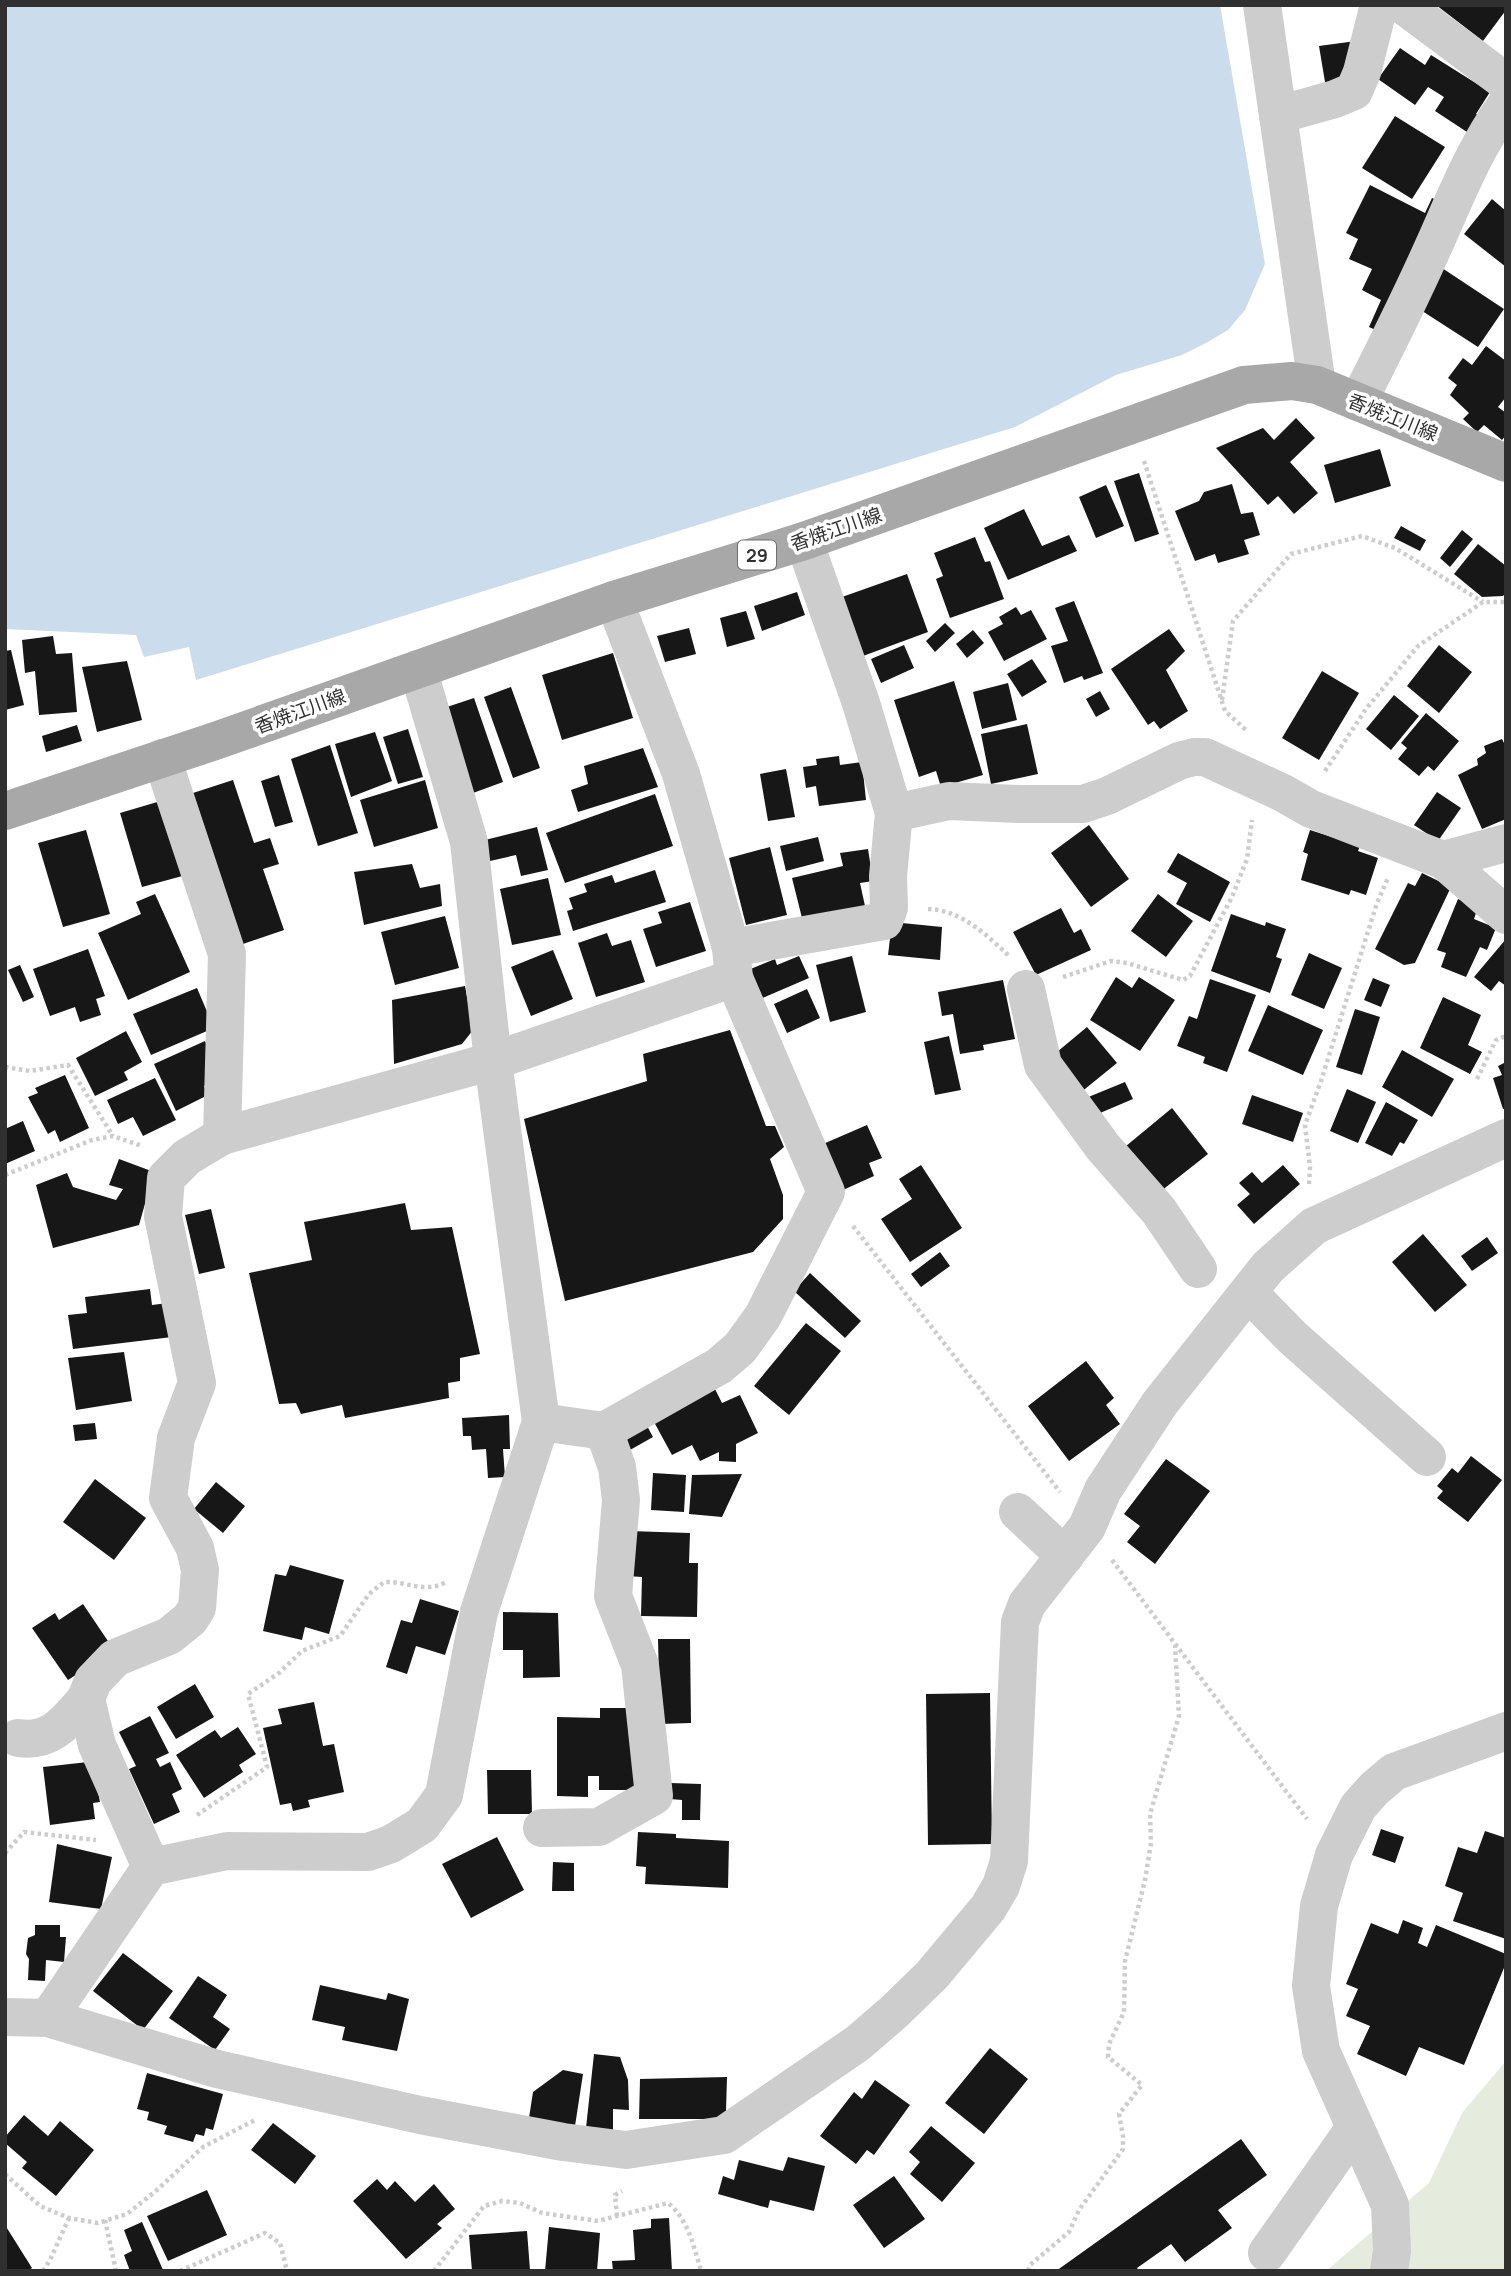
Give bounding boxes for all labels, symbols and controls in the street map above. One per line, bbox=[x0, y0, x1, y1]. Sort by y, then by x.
street label: 香焼江川線 bbox=[1344, 387, 1442, 447]
street label: 香焼江川線 bbox=[787, 501, 885, 557]
road number: 29 bbox=[738, 540, 776, 570]
street label: 香焼江川線 bbox=[251, 683, 349, 739]

